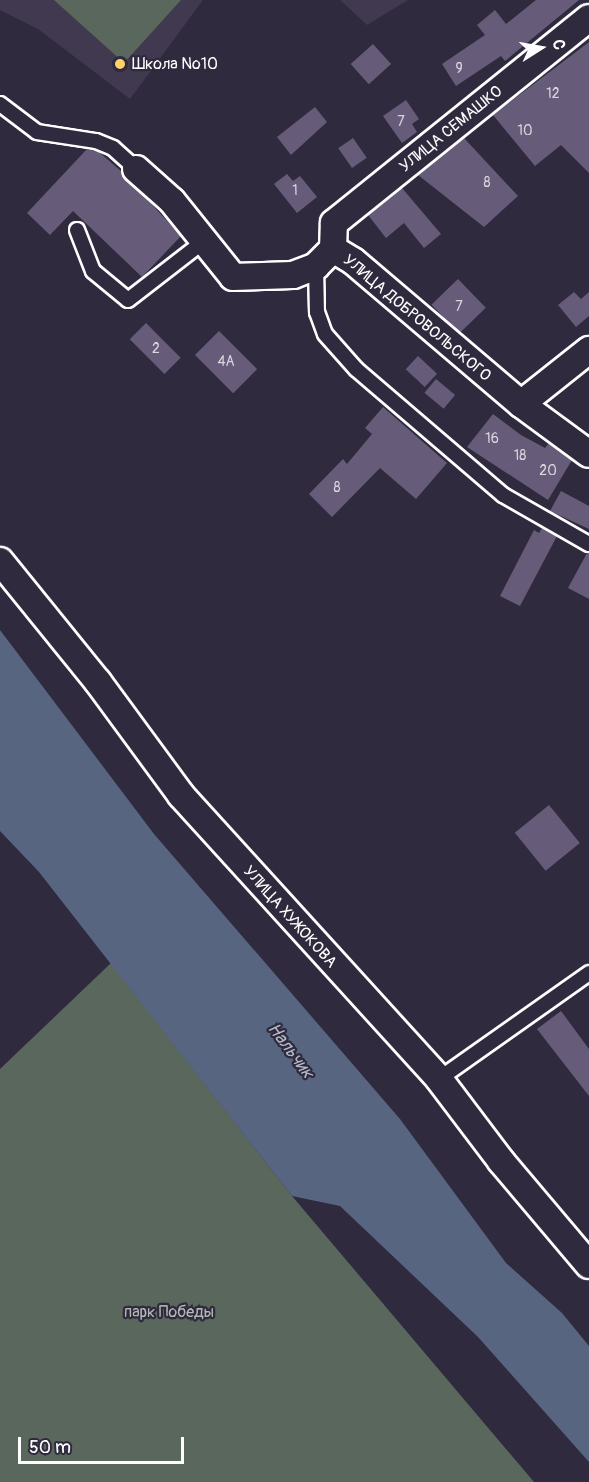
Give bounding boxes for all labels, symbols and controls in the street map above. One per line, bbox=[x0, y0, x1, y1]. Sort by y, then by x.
north arrow bbox=[511, 18, 571, 78]
text: С bbox=[548, 38, 569, 51]
place label: Школа №10 bbox=[132, 54, 218, 74]
marker: Школа №10 bbox=[113, 57, 127, 71]
house number: 9 bbox=[455, 61, 463, 77]
street label: УЛИЦА СЕМАШКО bbox=[396, 82, 506, 176]
house number: 12 bbox=[546, 86, 560, 102]
house number: 7 bbox=[397, 114, 405, 130]
house number: 10 bbox=[517, 123, 533, 139]
house number: 8 bbox=[483, 175, 491, 191]
house number: 1 bbox=[292, 183, 298, 199]
street label: УЛИЦА ДОБРОВОЛЬСКОГО bbox=[339, 251, 495, 385]
house number: 7 bbox=[455, 299, 463, 315]
house number: 2 bbox=[152, 341, 160, 357]
house number: 4А bbox=[217, 354, 235, 370]
house number: 16 bbox=[485, 431, 499, 447]
house number: 18 bbox=[514, 448, 526, 464]
house number: 20 bbox=[539, 463, 557, 479]
house number: 8 bbox=[333, 480, 341, 496]
street label: УЛИЦА ХУЖОКОВА bbox=[239, 862, 341, 972]
water label: Нальчик bbox=[262, 1019, 318, 1083]
park label: парк Победы bbox=[124, 1302, 214, 1322]
scale bar bbox=[21, 1425, 188, 1463]
text: 50 m bbox=[29, 1436, 71, 1459]

